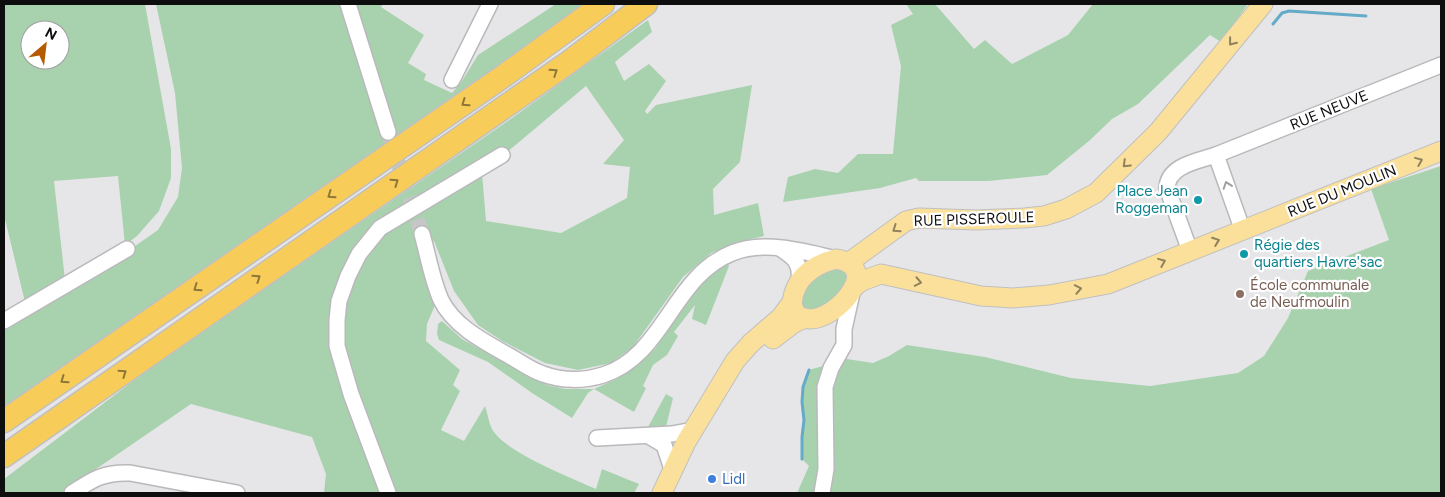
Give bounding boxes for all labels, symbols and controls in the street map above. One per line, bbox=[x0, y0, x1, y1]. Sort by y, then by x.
north arrow bbox=[20, 20, 70, 70]
text: N bbox=[42, 24, 60, 44]
one-way arrow bbox=[1229, 36, 1238, 45]
one-way arrow bbox=[548, 69, 557, 78]
street label: RUE NEUVE bbox=[1287, 86, 1371, 134]
one-way arrow bbox=[461, 97, 470, 106]
one-way arrow bbox=[1414, 156, 1423, 167]
one-way arrow bbox=[1123, 158, 1132, 167]
street label: RUE DU MOULIN bbox=[1285, 161, 1399, 221]
one-way arrow bbox=[389, 179, 399, 188]
one-way arrow bbox=[1223, 181, 1233, 190]
place label: Place Jean Roggeman bbox=[1115, 182, 1188, 217]
one-way arrow bbox=[327, 189, 337, 198]
marker: Place Jean Roggeman bbox=[1192, 194, 1204, 206]
street label: RUE PISSEROULE bbox=[913, 208, 1035, 230]
one-way arrow bbox=[892, 223, 902, 232]
place label: Régie des quartiers Havre'sac bbox=[1254, 236, 1382, 271]
one-way arrow bbox=[1212, 237, 1220, 247]
marker: Régie des quartiers Havre'sac bbox=[1238, 248, 1250, 260]
one-way arrow bbox=[1158, 258, 1166, 268]
one-way arrow bbox=[252, 275, 261, 284]
place label: École communale de Neufmoulin bbox=[1250, 276, 1369, 311]
one-way arrow bbox=[913, 277, 922, 287]
one-way arrow bbox=[194, 282, 203, 291]
one-way arrow bbox=[1074, 285, 1083, 295]
marker: École communale de Neufmoulin bbox=[1234, 288, 1246, 300]
one-way arrow bbox=[117, 370, 127, 379]
one-way arrow bbox=[60, 374, 69, 383]
place label: Lidl bbox=[722, 470, 745, 488]
marker: Lidl bbox=[706, 473, 718, 485]

